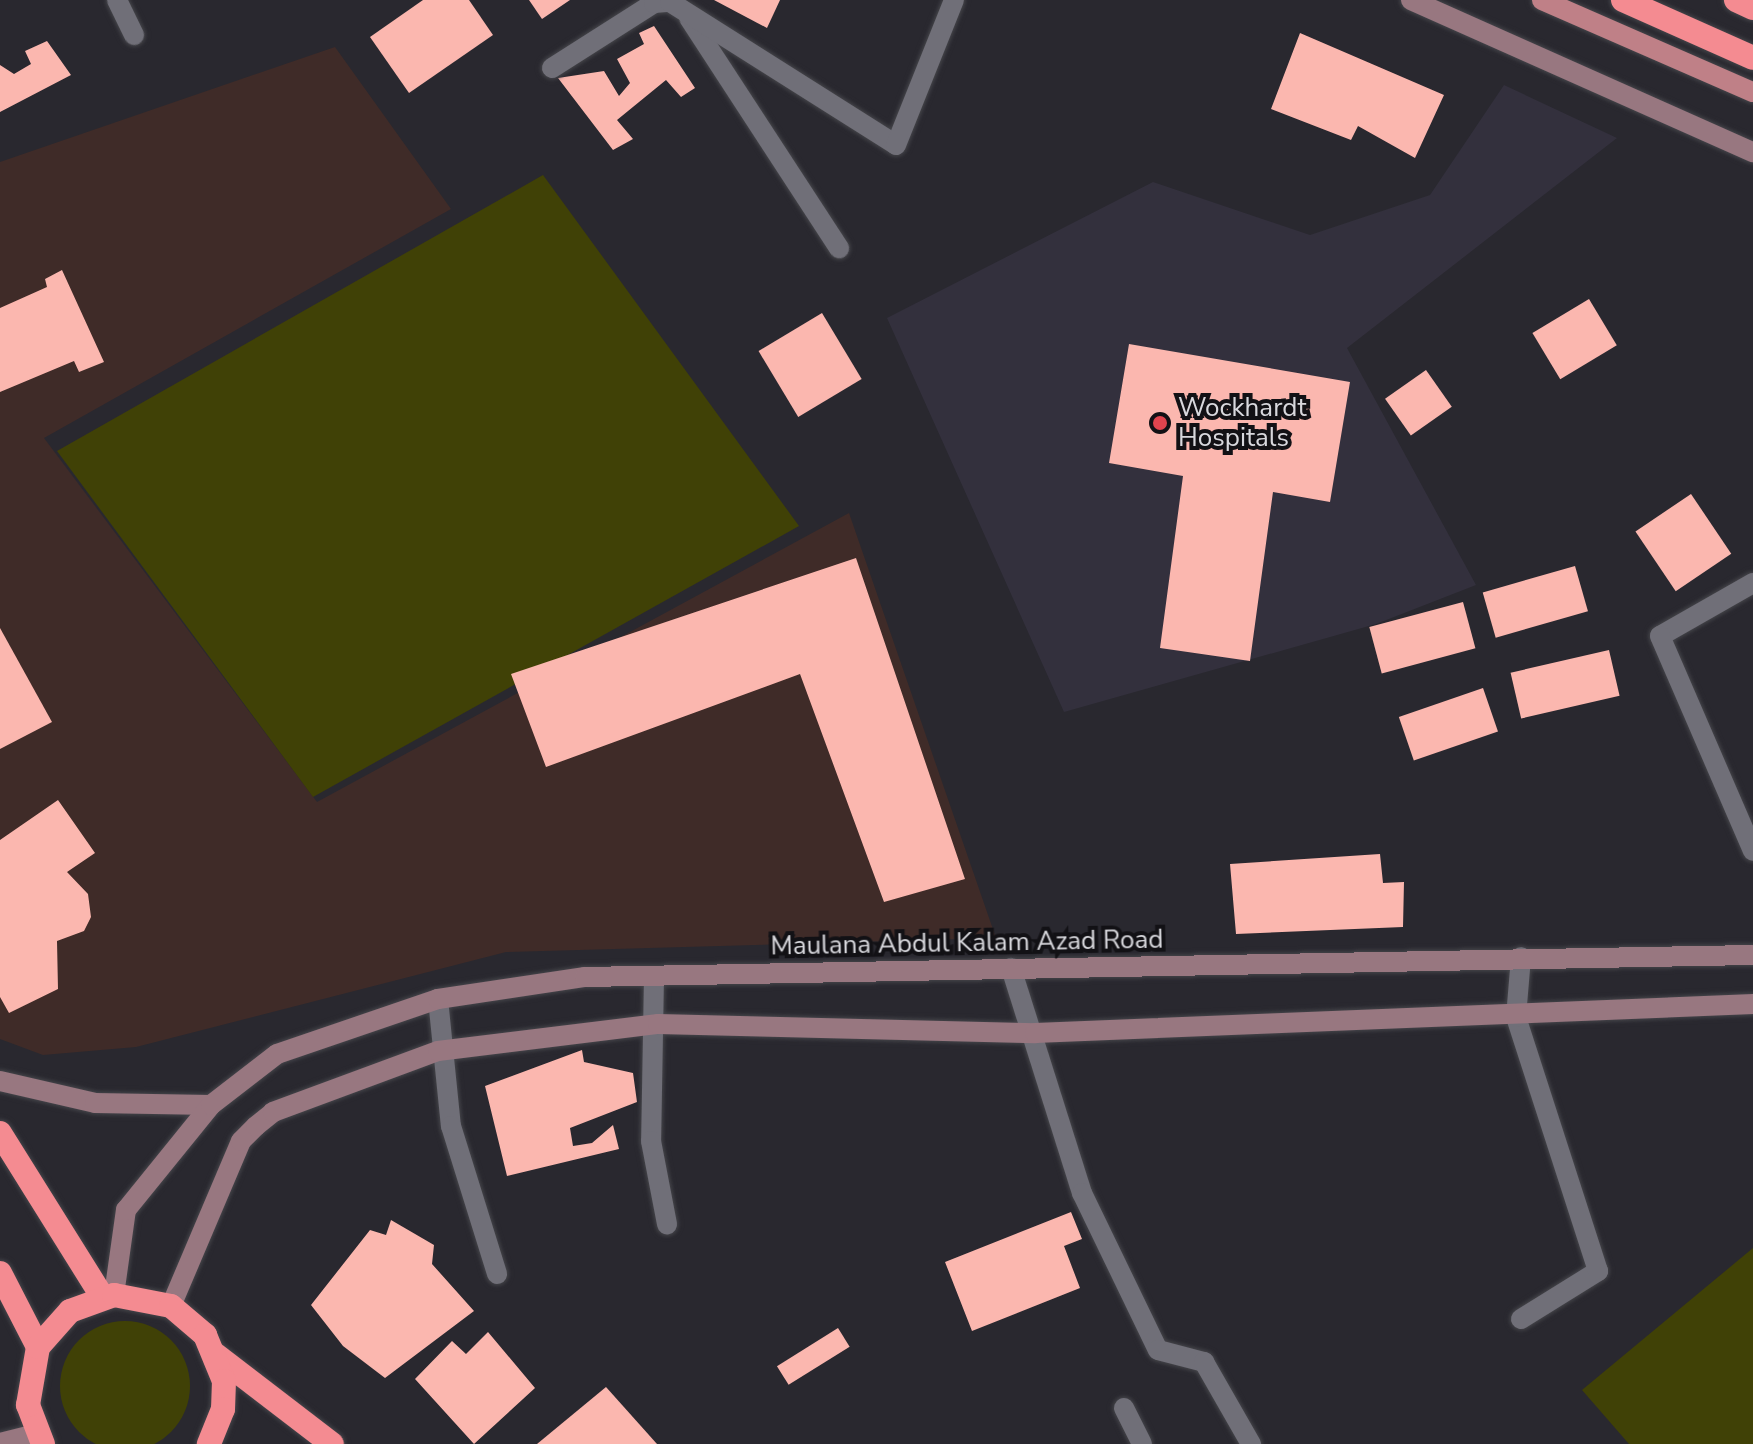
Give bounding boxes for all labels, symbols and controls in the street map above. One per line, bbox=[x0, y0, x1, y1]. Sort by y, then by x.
place label: Wockhardt Hospitals bbox=[1178, 392, 1307, 454]
marker: Wockhardt Hospitals bbox=[1149, 412, 1171, 434]
street label: Maulana Abdul Kalam Azad Road bbox=[770, 924, 1164, 962]

